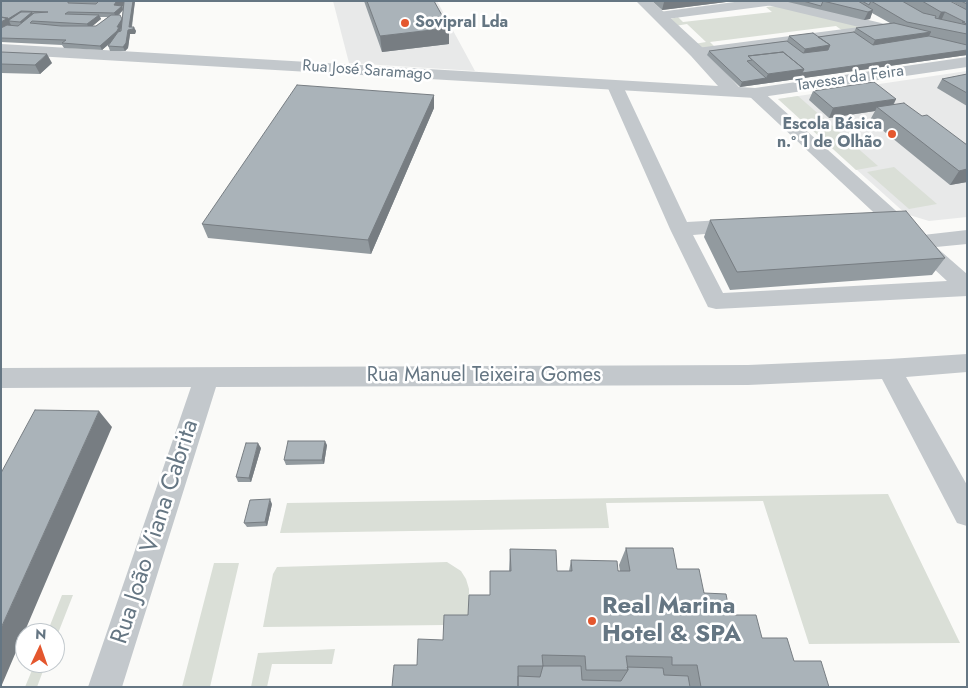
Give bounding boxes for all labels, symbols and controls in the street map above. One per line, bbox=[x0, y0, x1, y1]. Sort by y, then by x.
place label: Sovipral Lda bbox=[415, 13, 508, 33]
marker: Sovipral Lda bbox=[399, 17, 411, 29]
street label: Rua José Saramago bbox=[302, 57, 432, 85]
street label: Tavessa da Feira bbox=[795, 62, 905, 96]
place label: Escola Básica n.º 1 de Olhão bbox=[777, 115, 882, 153]
marker: Escola Básica n.º 1 de Olhão bbox=[886, 128, 898, 140]
street label: Rua Manuel Teixeira Gomes bbox=[367, 364, 601, 388]
street label: Rua João Viana Cabrita bbox=[106, 416, 206, 648]
place label: Real Marina Hotel & SPA bbox=[602, 593, 741, 649]
marker: Real Marina Hotel & SPA bbox=[586, 615, 598, 627]
north arrow bbox=[15, 623, 65, 673]
text: N bbox=[35, 624, 47, 644]

